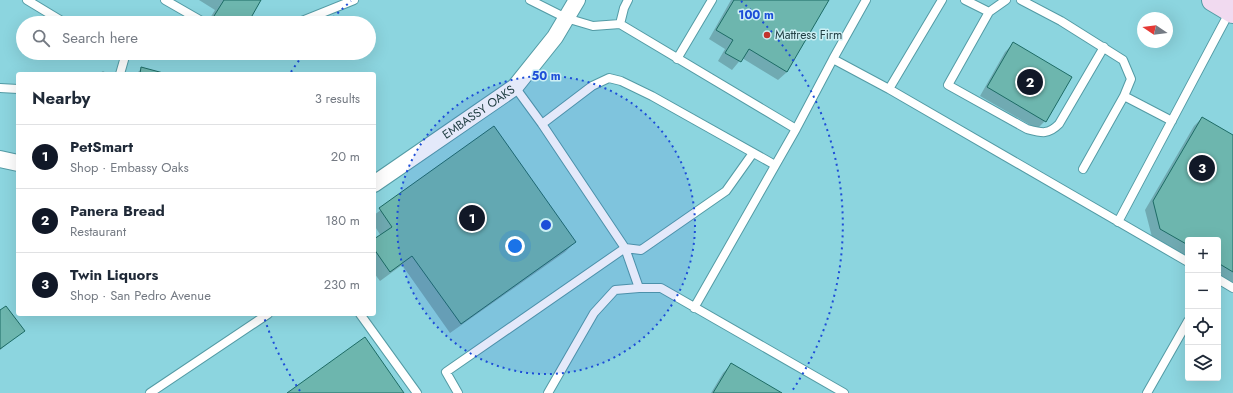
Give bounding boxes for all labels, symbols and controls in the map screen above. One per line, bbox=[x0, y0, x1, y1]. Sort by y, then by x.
text: 100 m bbox=[738, 6, 774, 24]
north arrow bbox=[1137, 12, 1173, 48]
search box bbox=[16, 16, 376, 60]
place label: Mattress Firm bbox=[775, 26, 842, 44]
icon: search bbox=[30, 27, 52, 49]
text: Search here bbox=[62, 27, 138, 49]
marker: Mattress Firm bbox=[762, 30, 772, 40]
text: 50 m bbox=[531, 67, 561, 85]
pin: 2 bbox=[1017, 67, 1043, 97]
street label: EMBASSY OAKS bbox=[439, 80, 519, 143]
text: Nearby bbox=[32, 86, 90, 110]
text: 3 results bbox=[315, 89, 360, 108]
text: PetSmart bbox=[70, 136, 133, 158]
text: 1 bbox=[42, 147, 48, 166]
text: 20 m bbox=[331, 147, 360, 166]
pin: 3 bbox=[1189, 153, 1215, 183]
text: Shop · Embassy Oaks bbox=[70, 158, 189, 177]
text: Panera Bread bbox=[70, 200, 165, 222]
pin: 1 bbox=[459, 203, 485, 233]
text: 2 bbox=[41, 211, 49, 230]
text: 180 m bbox=[325, 211, 360, 230]
centre of rings bbox=[539, 218, 553, 232]
text: Restaurant bbox=[70, 222, 126, 241]
your location bbox=[505, 236, 525, 256]
map controls bbox=[1185, 237, 1221, 381]
button: + bbox=[1185, 237, 1221, 273]
text: Twin Liquors bbox=[70, 264, 158, 286]
button: − bbox=[1185, 273, 1221, 309]
text: 3 bbox=[41, 275, 49, 294]
text: 230 m bbox=[324, 275, 360, 294]
text: Shop · San Pedro Avenue bbox=[70, 286, 211, 305]
button: locate bbox=[1185, 309, 1221, 345]
button: layers bbox=[1185, 345, 1221, 381]

